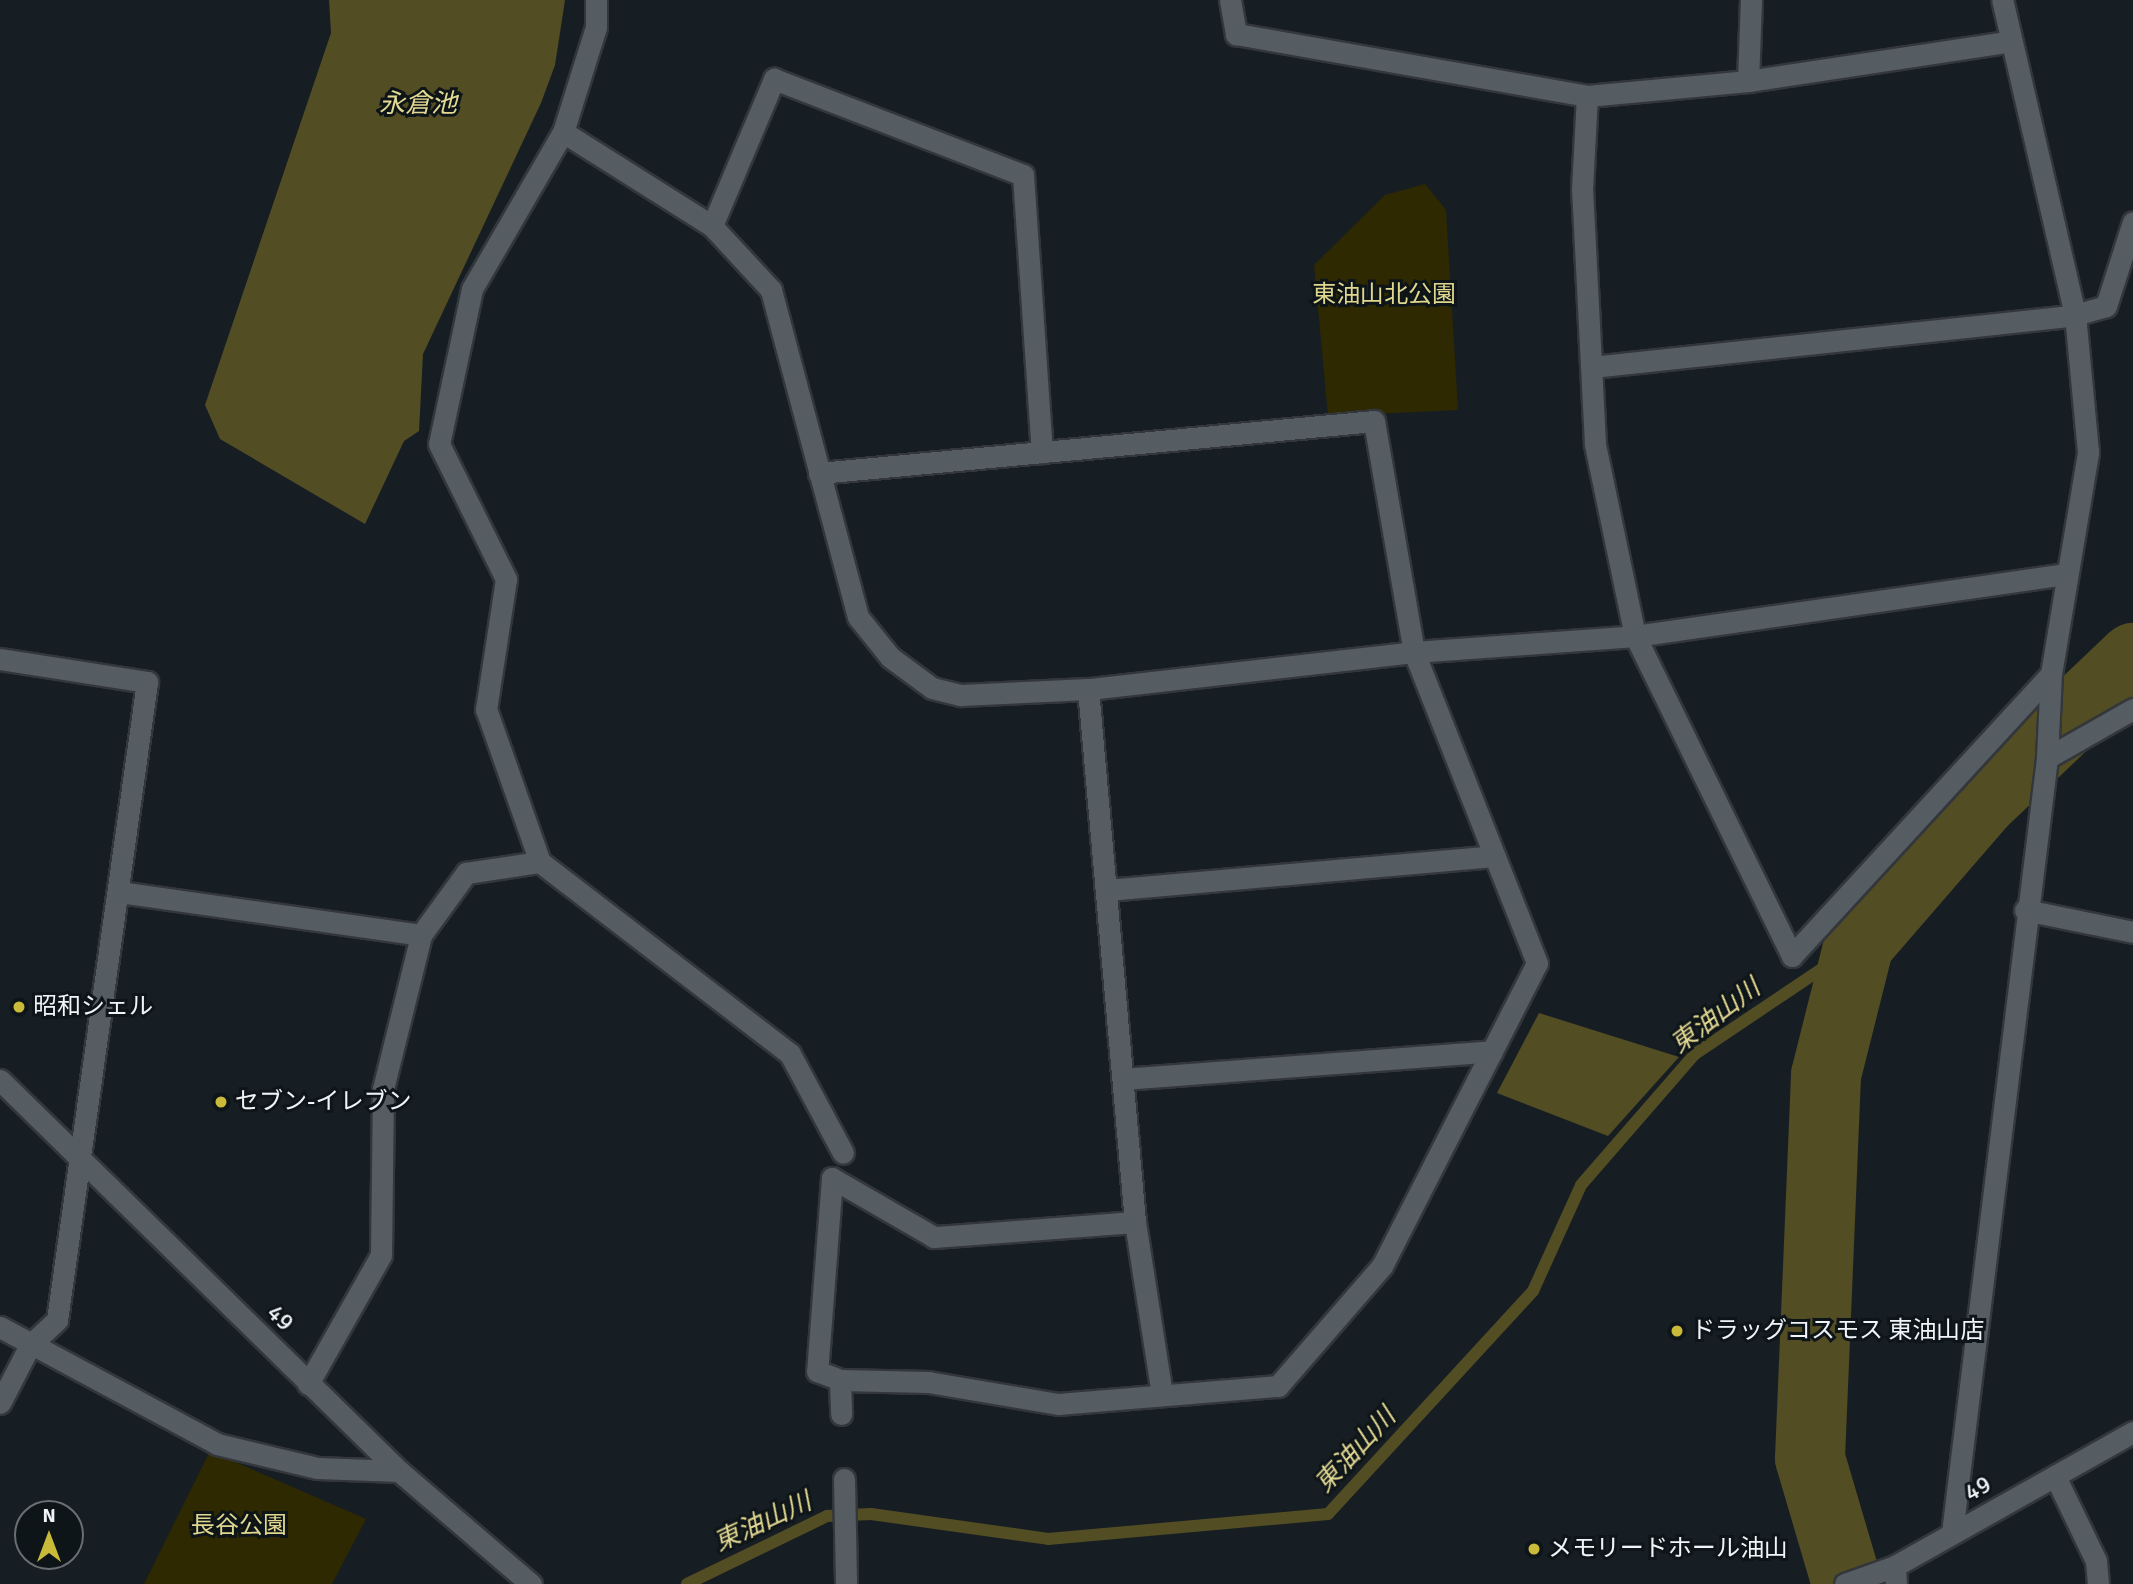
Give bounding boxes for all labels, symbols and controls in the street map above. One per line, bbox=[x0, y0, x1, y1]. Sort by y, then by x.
water label: 永倉池 bbox=[379, 89, 457, 121]
park label: 東油山北公園 bbox=[1312, 281, 1456, 309]
water label: 東油山川 bbox=[1665, 973, 1767, 1061]
place label: 昭和シェル bbox=[33, 993, 153, 1021]
marker: 昭和シェル bbox=[11, 999, 27, 1015]
place label: セブン-イレブン bbox=[235, 1088, 411, 1116]
marker: セブン-イレブン bbox=[213, 1094, 229, 1110]
street label: 49 bbox=[261, 1299, 299, 1337]
place label: ドラッグコスモス 東油山店 bbox=[1691, 1317, 1984, 1345]
marker: ドラッグコスモス 東油山店 bbox=[1669, 1323, 1685, 1339]
water label: 東油山川 bbox=[1309, 1402, 1403, 1500]
street label: 49 bbox=[1960, 1470, 1996, 1508]
water label: 東油山川 bbox=[709, 1487, 817, 1559]
north arrow bbox=[14, 1500, 84, 1570]
text: N bbox=[42, 1504, 56, 1528]
park label: 長谷公園 bbox=[191, 1512, 287, 1540]
place label: メモリードホール油山 bbox=[1548, 1535, 1788, 1563]
marker: メモリードホール油山 bbox=[1526, 1541, 1542, 1557]

